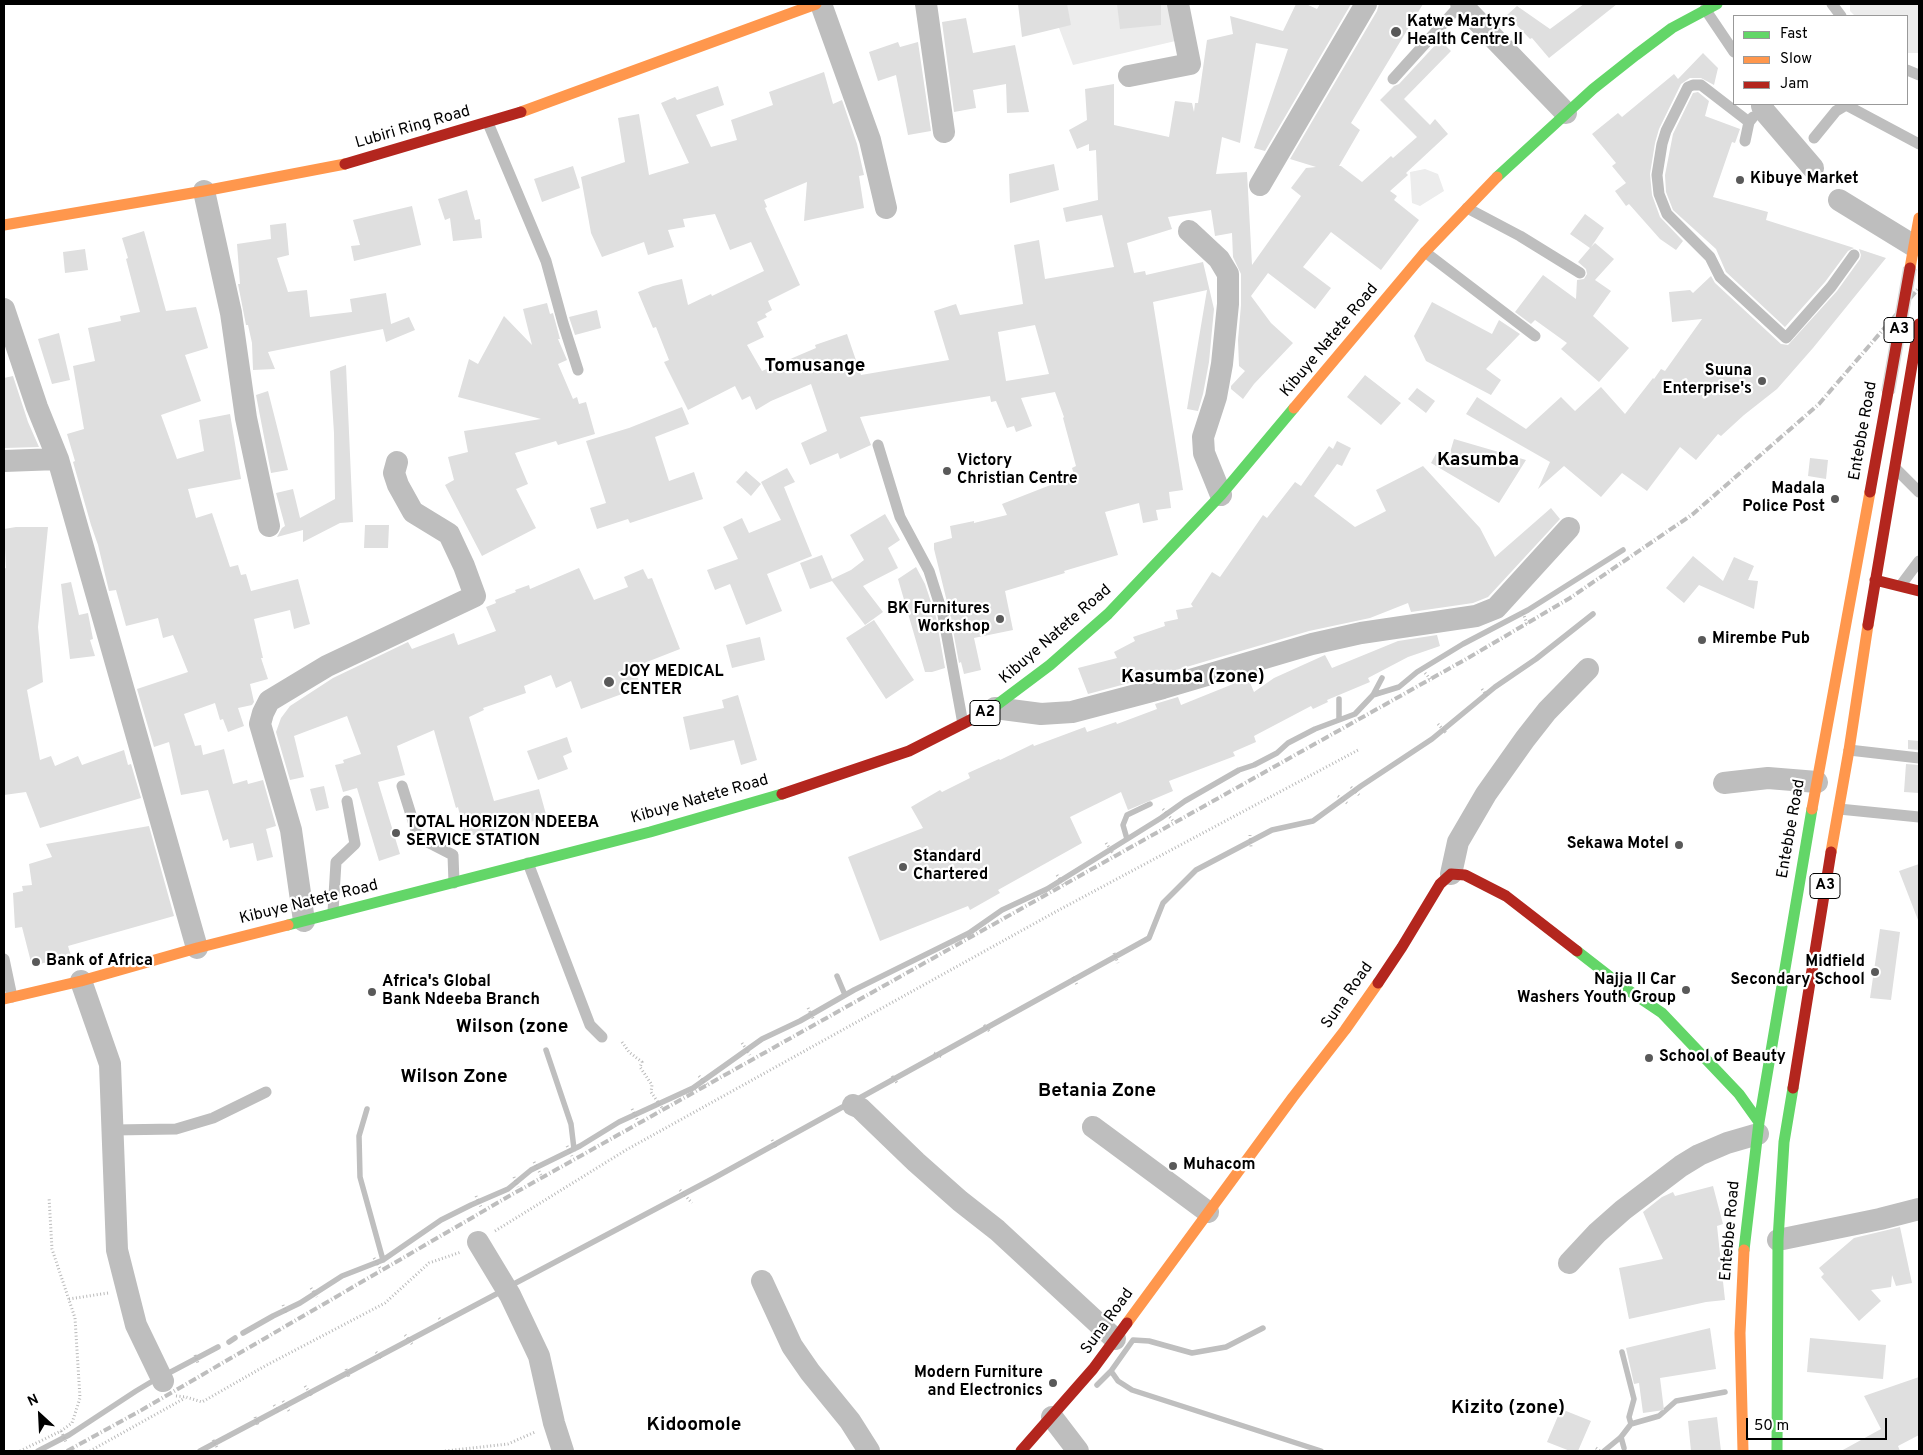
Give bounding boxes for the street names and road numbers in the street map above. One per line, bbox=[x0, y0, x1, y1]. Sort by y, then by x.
street label: Lubiri Ring Road bbox=[353, 102, 473, 154]
street label: Kibuye Natete Road bbox=[1277, 280, 1383, 402]
road number: A3 bbox=[1884, 318, 1914, 342]
street label: Entebbe Road bbox=[1846, 380, 1882, 482]
street label: Kibuye Natete Road bbox=[996, 581, 1116, 689]
road number: A2 bbox=[970, 700, 1000, 726]
street label: Kibuye Natete Road bbox=[629, 771, 771, 829]
street label: Entebbe Road bbox=[1774, 778, 1810, 880]
road number: A3 bbox=[1810, 874, 1840, 898]
street label: Kibuye Natete Road bbox=[238, 876, 380, 930]
street label: Suna Road bbox=[1318, 959, 1378, 1033]
street label: Entebbe Road bbox=[1717, 1180, 1745, 1282]
street label: Suna Road bbox=[1078, 1285, 1138, 1359]

